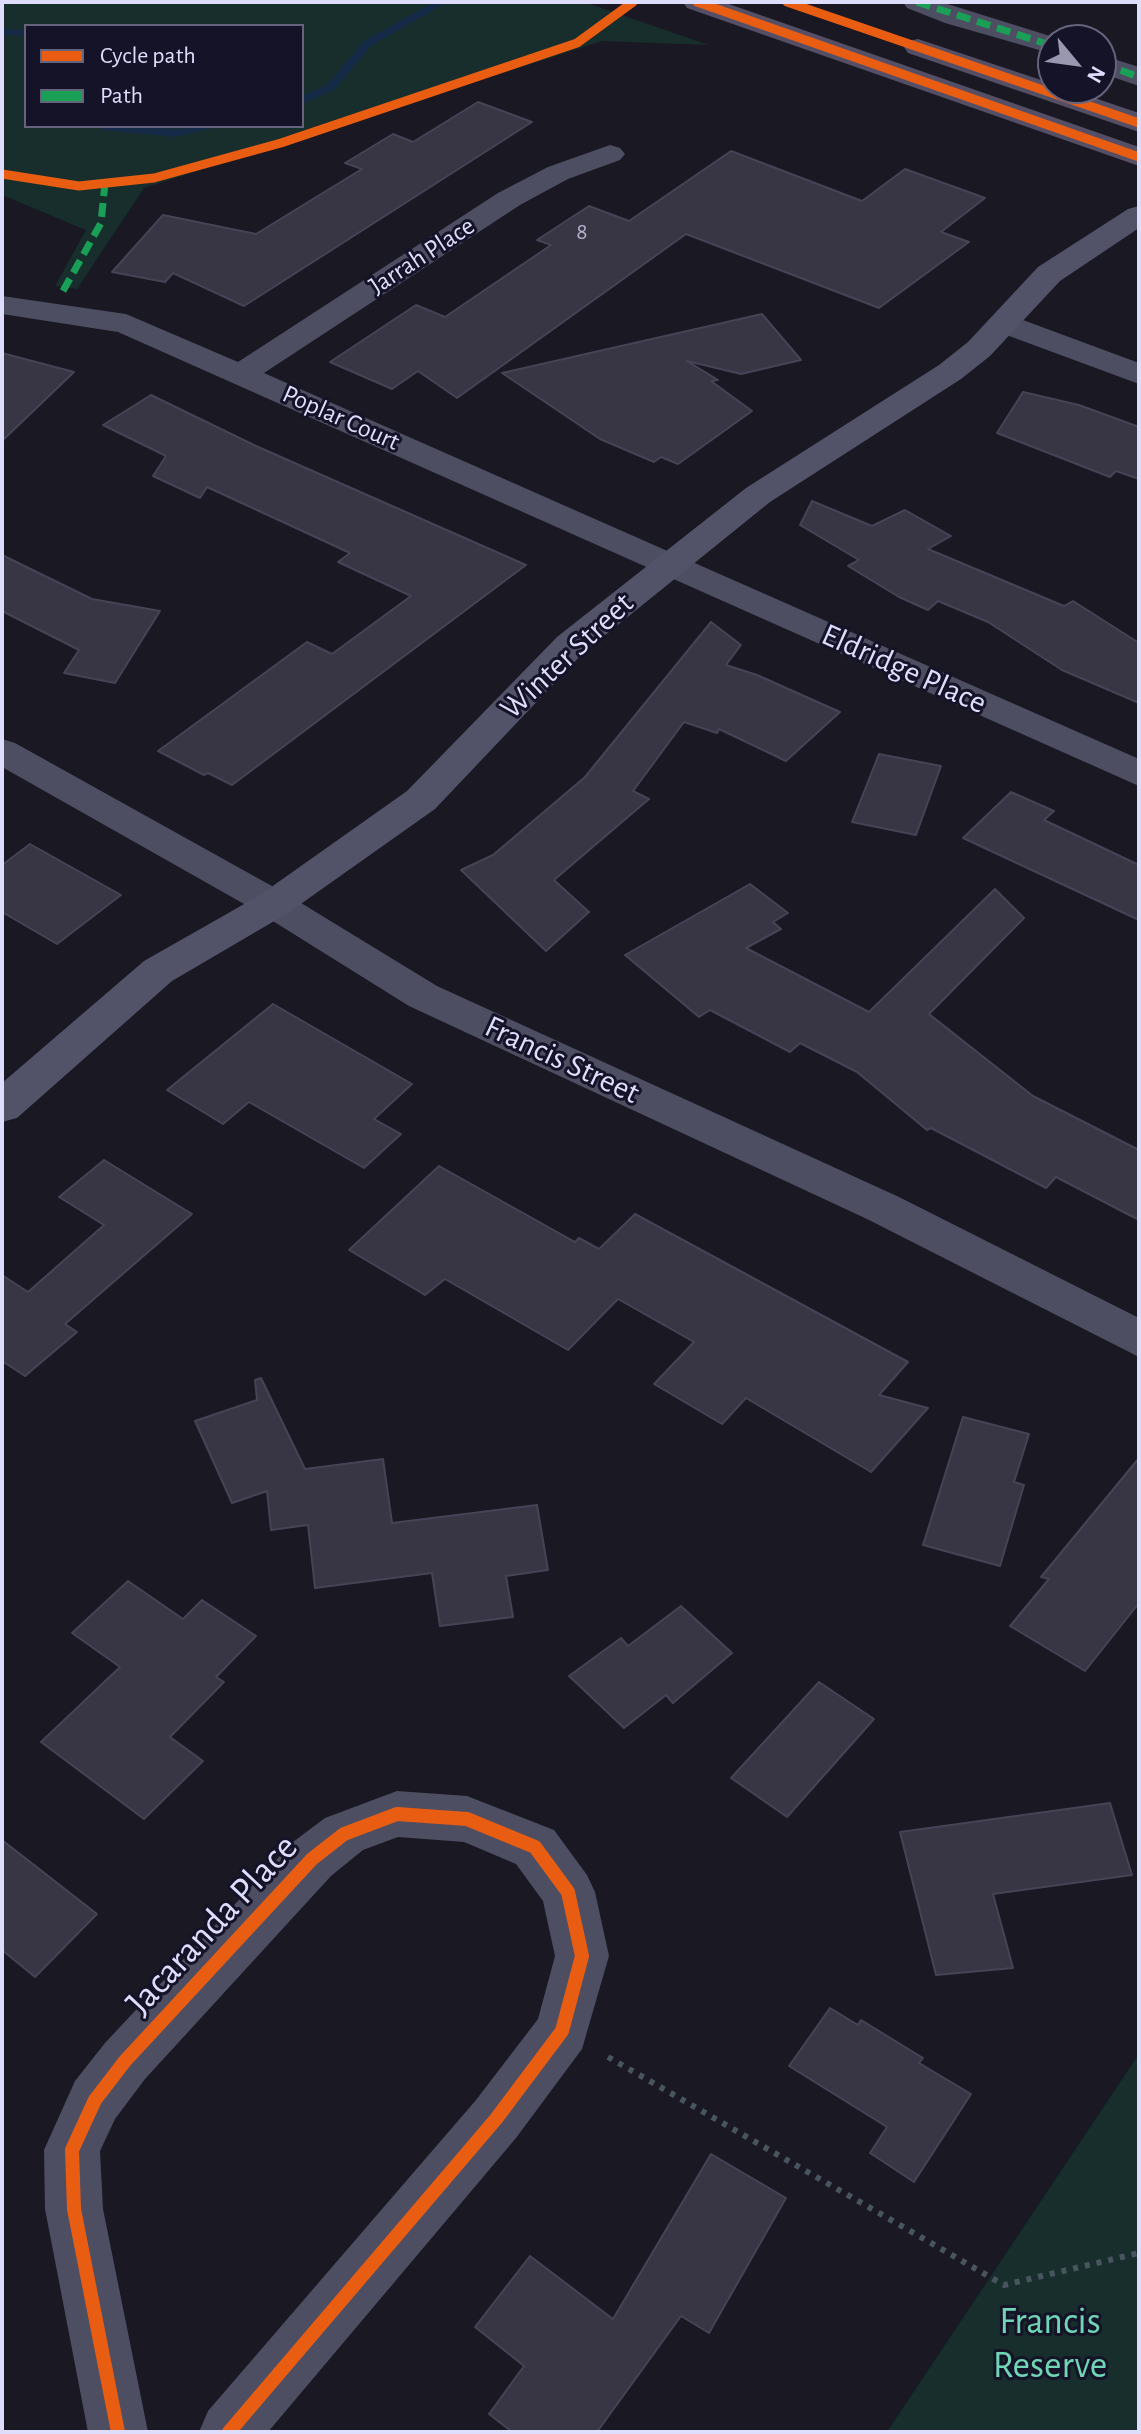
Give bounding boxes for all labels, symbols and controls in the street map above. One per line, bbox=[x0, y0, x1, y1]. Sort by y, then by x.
legend bbox=[24, 24, 304, 128]
north arrow bbox=[1037, 24, 1117, 104]
text: Cycle path bbox=[100, 44, 196, 68]
text: N bbox=[1083, 63, 1110, 87]
text: Path bbox=[100, 84, 143, 108]
street label: Jarrah Place bbox=[363, 210, 481, 302]
house number: 8 bbox=[576, 218, 588, 246]
street label: Poplar Court bbox=[278, 378, 404, 458]
street label: Winter Street bbox=[492, 585, 642, 727]
street label: Eldridge Place bbox=[816, 616, 992, 722]
street label: Francis Street bbox=[479, 1007, 645, 1113]
street label: Jacaranda Place bbox=[117, 1825, 307, 2025]
park label: Francis Reserve bbox=[993, 2299, 1107, 2388]

